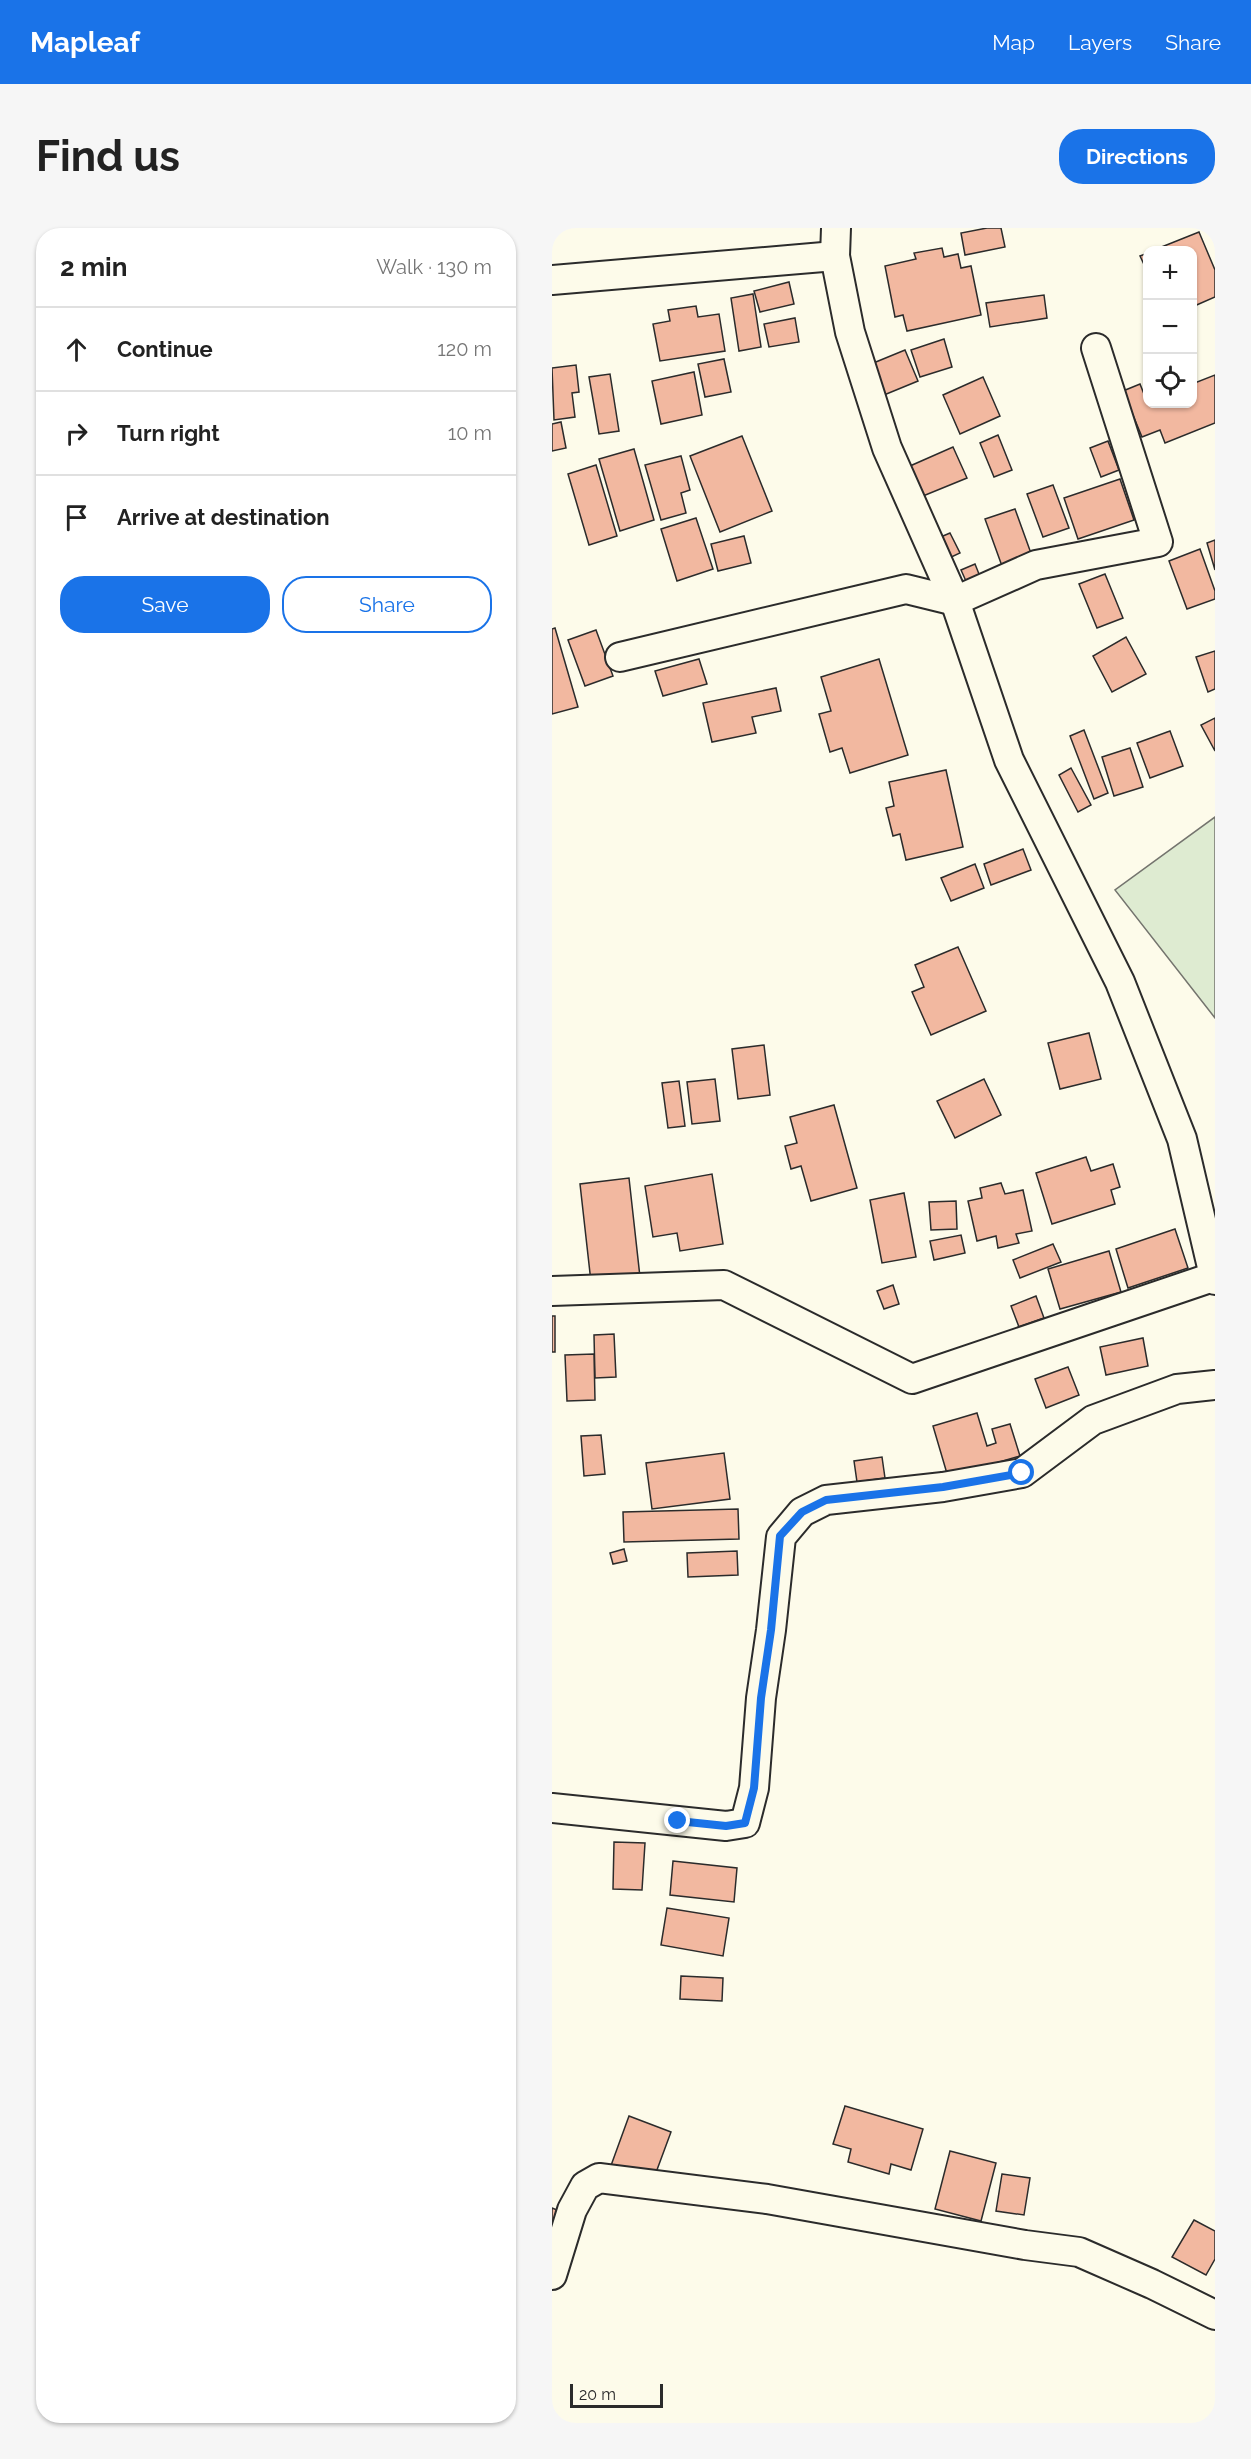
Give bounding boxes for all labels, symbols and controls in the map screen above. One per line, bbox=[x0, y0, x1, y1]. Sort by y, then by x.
text: Mapleaf bbox=[30, 26, 140, 59]
text: Map bbox=[992, 30, 1035, 55]
text: Layers bbox=[1068, 30, 1132, 55]
text: Share bbox=[1165, 30, 1221, 55]
button: Directions bbox=[1059, 129, 1215, 184]
text: Find us bbox=[36, 132, 180, 181]
map controls bbox=[1143, 246, 1197, 408]
button: + bbox=[1143, 246, 1197, 300]
text: 2 min bbox=[60, 252, 127, 282]
text: Walk · 130 m bbox=[376, 255, 492, 279]
button: − bbox=[1143, 300, 1197, 354]
icon: ahead bbox=[60, 333, 93, 366]
text: Continue bbox=[117, 336, 213, 362]
text: 120 m bbox=[437, 337, 492, 361]
button: locate bbox=[1143, 354, 1197, 408]
icon: right bbox=[60, 417, 93, 450]
text: Turn right bbox=[117, 420, 220, 446]
text: 10 m bbox=[448, 421, 492, 445]
icon: arrive bbox=[60, 501, 93, 534]
text: Arrive at destination bbox=[117, 504, 330, 530]
button: Save bbox=[60, 576, 270, 633]
button: Share bbox=[282, 576, 492, 633]
route start bbox=[1008, 1459, 1034, 1485]
route end bbox=[664, 1807, 690, 1833]
scale bar bbox=[570, 2381, 663, 2408]
text: 20 m bbox=[579, 2385, 616, 2404]

